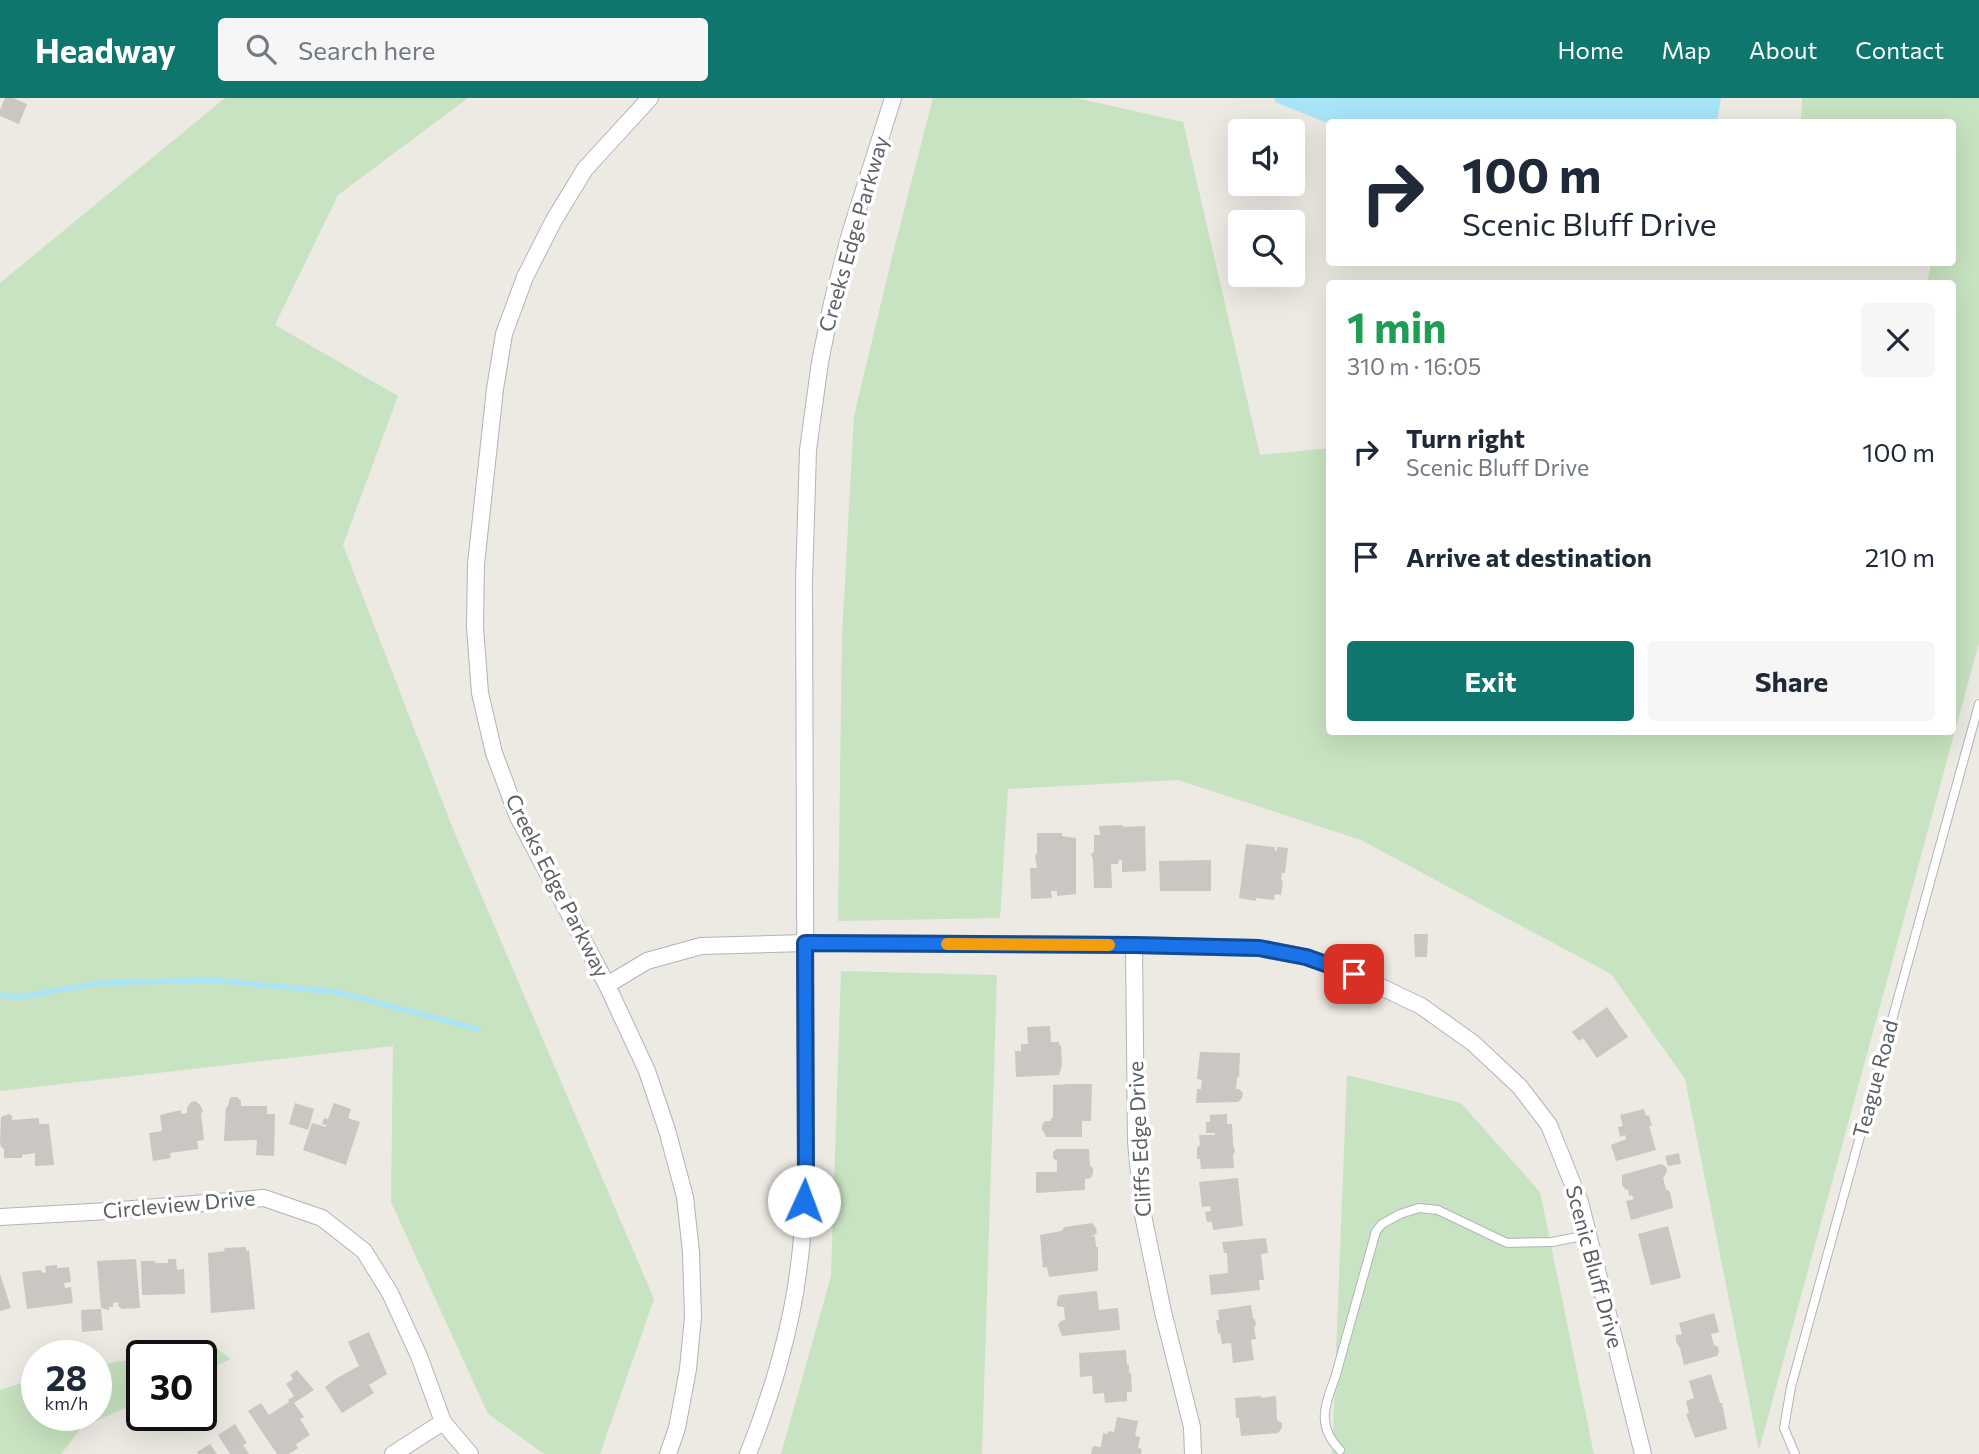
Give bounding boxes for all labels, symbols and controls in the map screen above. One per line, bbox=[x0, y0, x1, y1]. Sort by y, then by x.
search box bbox=[218, 18, 708, 81]
text: Headway bbox=[35, 29, 176, 70]
icon: search bbox=[242, 30, 280, 68]
text: Search here bbox=[298, 34, 436, 65]
text: Home bbox=[1558, 35, 1624, 64]
text: Map bbox=[1662, 35, 1711, 64]
text: About bbox=[1749, 35, 1817, 64]
text: Contact bbox=[1855, 35, 1944, 64]
map controls bbox=[1228, 119, 1305, 287]
button: sound bbox=[1228, 119, 1305, 196]
street label: Creeks Edge Parkway bbox=[813, 133, 893, 334]
text: 100 m bbox=[1462, 143, 1601, 203]
icon: right bbox=[1347, 147, 1438, 238]
text: Scenic Bluff Drive bbox=[1462, 203, 1717, 243]
button: search bbox=[1228, 210, 1305, 287]
text: 1 min bbox=[1347, 300, 1447, 352]
button: close bbox=[1861, 303, 1935, 377]
text: 310 m · 16:05 bbox=[1347, 352, 1481, 380]
text: Turn right bbox=[1406, 422, 1525, 453]
icon: right bbox=[1347, 433, 1385, 471]
text: 100 m bbox=[1862, 436, 1935, 467]
text: Scenic Bluff Drive bbox=[1406, 453, 1589, 481]
icon: arrive bbox=[1347, 538, 1385, 576]
text: Arrive at destination bbox=[1406, 541, 1652, 572]
text: 210 m bbox=[1865, 541, 1935, 572]
button: Exit bbox=[1347, 641, 1634, 721]
button: Share bbox=[1648, 641, 1935, 721]
street label: Creeks Edge Parkway bbox=[501, 789, 616, 981]
pin bbox=[1324, 944, 1384, 1004]
icon: arrive bbox=[1335, 955, 1373, 993]
street label: Teague Road bbox=[1847, 1017, 1902, 1140]
street label: Cliffs Edge Drive bbox=[1122, 1060, 1155, 1218]
position arrow bbox=[767, 1164, 841, 1238]
street label: Scenic Bluff Drive bbox=[1562, 1183, 1629, 1351]
street label: Circleview Drive bbox=[102, 1184, 256, 1223]
speed limit sign: 30 bbox=[126, 1340, 217, 1431]
text: 28 bbox=[46, 1355, 87, 1398]
text: km/h bbox=[45, 1392, 88, 1414]

